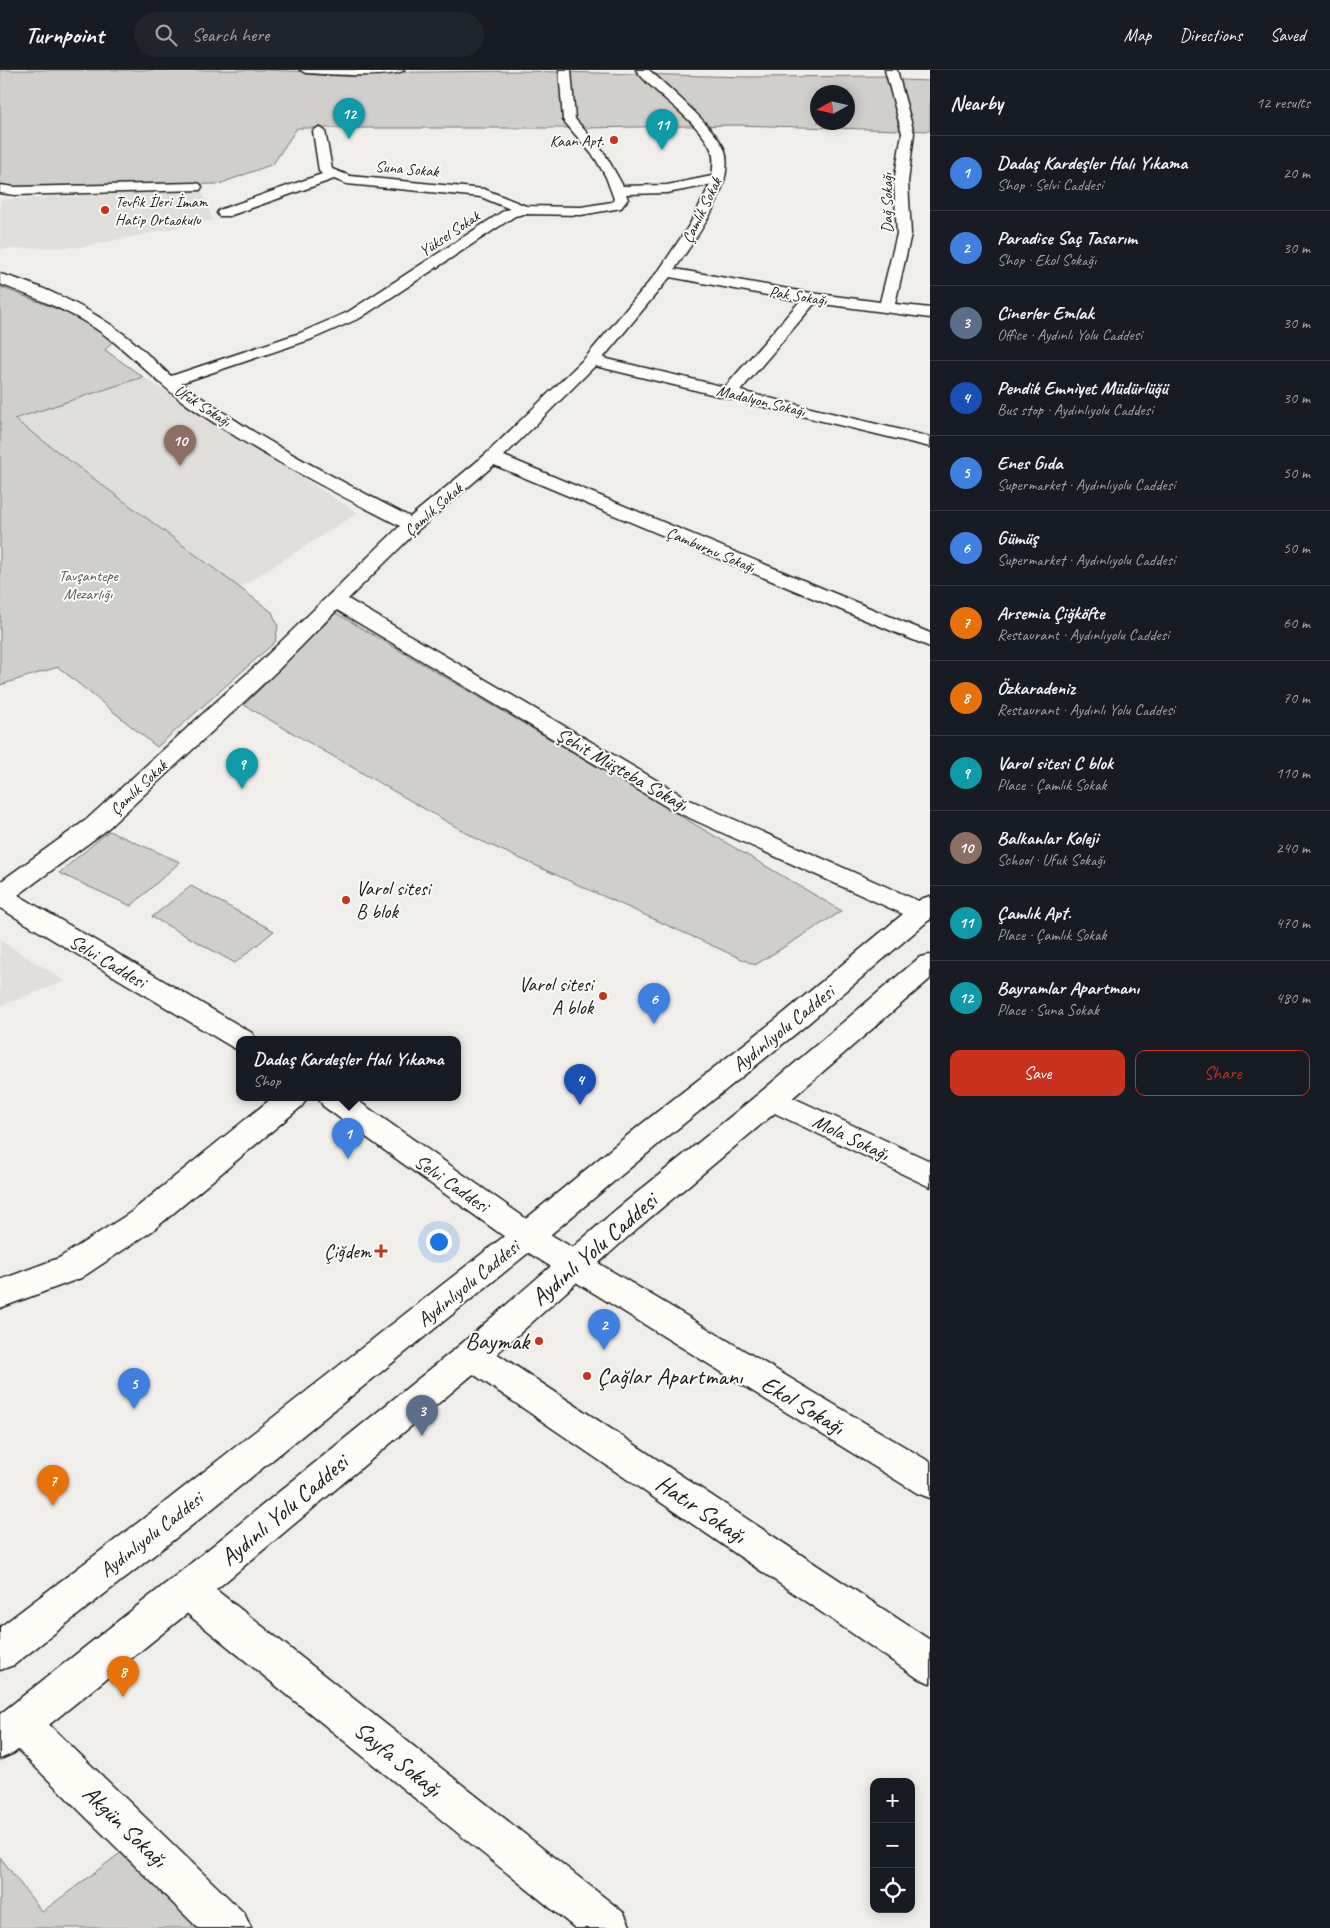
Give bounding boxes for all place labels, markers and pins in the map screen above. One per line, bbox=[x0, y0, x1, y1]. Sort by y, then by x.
pin: 12 bbox=[333, 98, 365, 139]
pin: 11 bbox=[646, 109, 678, 150]
place label: Kaan Apt. bbox=[550, 131, 605, 151]
marker: Kaan Apt. bbox=[608, 134, 620, 146]
place label: Tevfik İleri İmam Hatip Ortaokulu bbox=[115, 192, 209, 230]
marker: Tevfik İleri İmam Hatip Ortaokulu bbox=[99, 204, 111, 216]
pin: 10 bbox=[164, 425, 196, 466]
pin: 9 bbox=[226, 748, 258, 789]
place label: Varol sitesi B blok bbox=[356, 876, 433, 924]
marker: Varol sitesi B blok bbox=[340, 894, 352, 906]
place label: Varol sitesi A blok bbox=[519, 972, 595, 1020]
pin: 6 bbox=[638, 983, 670, 1024]
marker: Varol sitesi A blok bbox=[597, 990, 609, 1002]
pin: 4 bbox=[564, 1064, 596, 1105]
pin: 1 bbox=[332, 1118, 364, 1159]
place label: Çiğdem bbox=[324, 1239, 373, 1264]
marker: Çiğdem bbox=[375, 1245, 387, 1257]
pin: 2 bbox=[588, 1309, 620, 1350]
place label: Baymak bbox=[465, 1326, 531, 1356]
marker: Baymak bbox=[533, 1335, 545, 1347]
place label: Çağlar Apartmanı bbox=[597, 1361, 744, 1391]
pin: 5 bbox=[118, 1368, 150, 1409]
marker: Çağlar Apartmanı bbox=[581, 1370, 593, 1382]
pin: 3 bbox=[406, 1395, 438, 1436]
pin: 7 bbox=[37, 1465, 69, 1506]
pin: 8 bbox=[107, 1656, 139, 1697]

